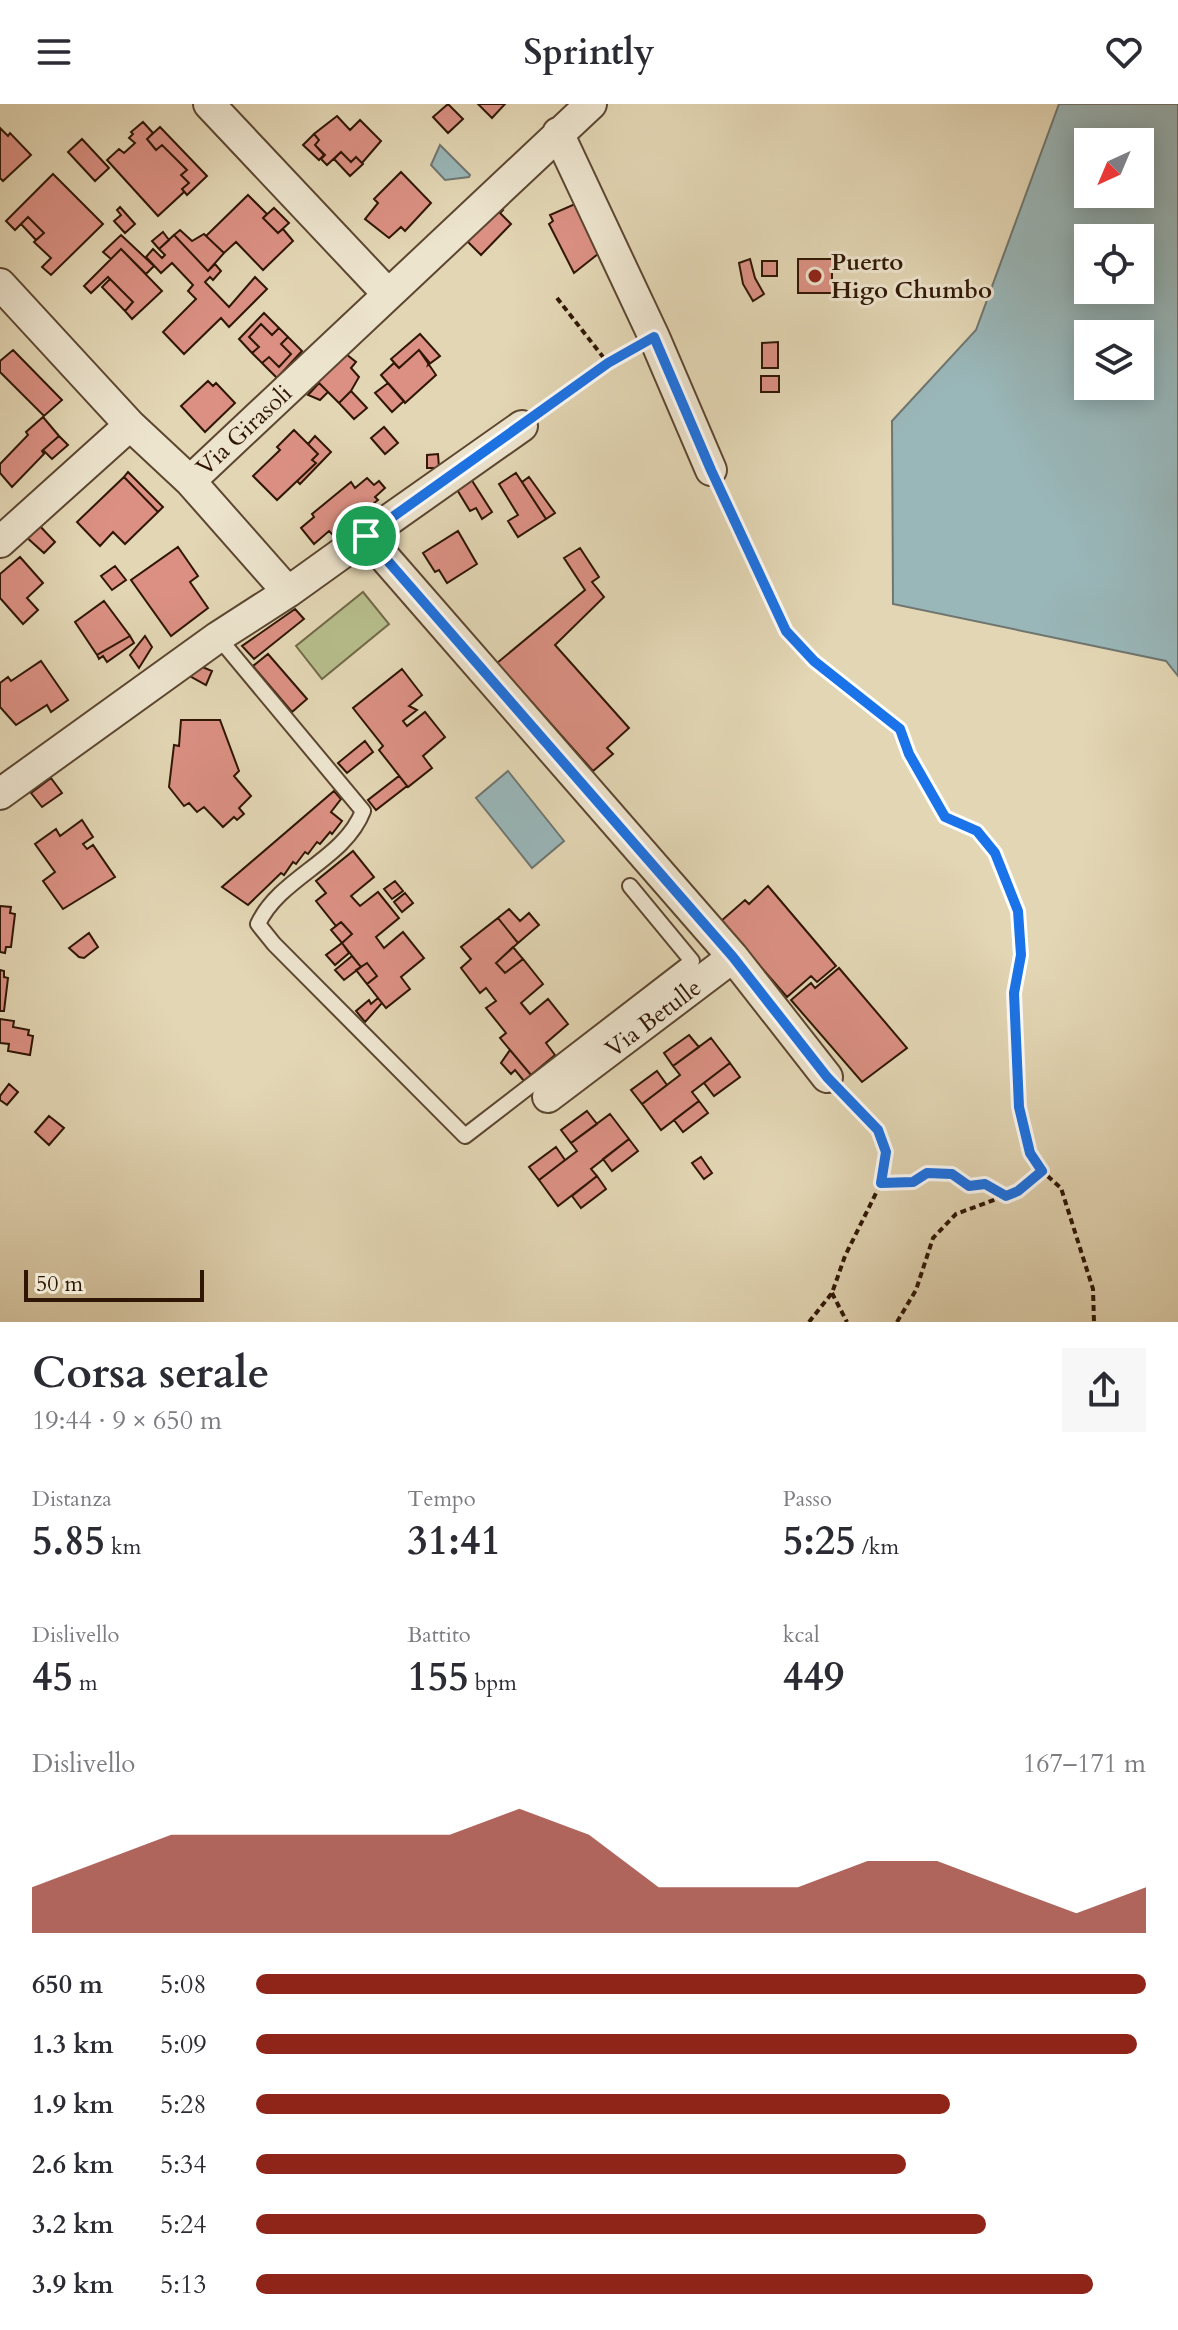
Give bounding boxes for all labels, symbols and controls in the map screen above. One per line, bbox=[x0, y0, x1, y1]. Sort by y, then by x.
text: Sprintly bbox=[523, 28, 655, 77]
icon: menu bbox=[32, 30, 76, 74]
icon: heart bbox=[1102, 30, 1146, 74]
north arrow bbox=[1074, 128, 1154, 208]
map controls bbox=[1074, 128, 1154, 400]
button: locate bbox=[1074, 224, 1154, 304]
place label: Puerto Higo Chumbo bbox=[831, 246, 992, 307]
marker: Puerto Higo Chumbo bbox=[806, 267, 824, 285]
button: layers bbox=[1074, 320, 1154, 400]
street label: Via Girasoli bbox=[189, 377, 300, 483]
pin bbox=[332, 502, 400, 570]
icon: arrive bbox=[344, 514, 388, 558]
street label: Via Betulle bbox=[599, 971, 708, 1065]
scale bar bbox=[24, 1266, 204, 1302]
text: 50 m bbox=[36, 1269, 83, 1299]
text: Corsa serale bbox=[32, 1343, 269, 1403]
button: share bbox=[1062, 1348, 1146, 1432]
text: 19:44 · 9 × 650 m bbox=[32, 1403, 222, 1438]
text: Distanza bbox=[32, 1484, 112, 1514]
text: Tempo bbox=[407, 1484, 476, 1514]
text: Passo bbox=[783, 1484, 832, 1514]
text: 5.85 bbox=[32, 1514, 105, 1569]
text: 31:41 bbox=[407, 1514, 501, 1569]
text: 5:25 bbox=[783, 1514, 856, 1569]
text: km bbox=[105, 1532, 141, 1562]
text: /km bbox=[856, 1532, 899, 1562]
text: Dislivello bbox=[32, 1620, 119, 1650]
text: Battito bbox=[407, 1620, 471, 1650]
text: kcal bbox=[783, 1620, 820, 1650]
text: 45 bbox=[32, 1650, 73, 1705]
text: 155 bbox=[407, 1650, 469, 1705]
text: 449 bbox=[783, 1650, 844, 1705]
text: m bbox=[73, 1668, 98, 1698]
text: bpm bbox=[469, 1668, 517, 1698]
text: Dislivello bbox=[32, 1746, 135, 1781]
text: 167–171 m bbox=[1023, 1746, 1146, 1781]
text: 650 m bbox=[32, 1967, 103, 2002]
text: 5:08 bbox=[160, 1967, 207, 2002]
text: 1.3 km bbox=[32, 2027, 113, 2062]
text: 5:09 bbox=[160, 2027, 207, 2062]
text: 1.9 km bbox=[32, 2087, 113, 2122]
text: 5:28 bbox=[160, 2087, 207, 2122]
text: 2.6 km bbox=[32, 2147, 113, 2182]
text: 5:34 bbox=[160, 2147, 207, 2182]
text: 3.2 km bbox=[32, 2207, 113, 2242]
text: 5:24 bbox=[160, 2207, 207, 2242]
text: 3.9 km bbox=[32, 2267, 113, 2302]
text: 5:13 bbox=[160, 2267, 207, 2302]

